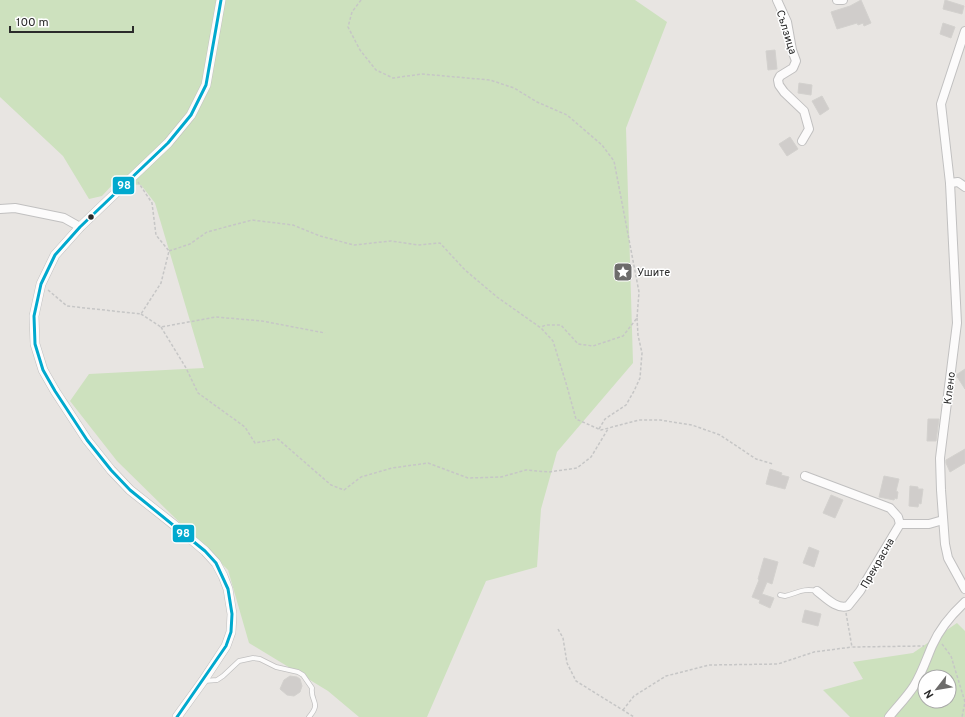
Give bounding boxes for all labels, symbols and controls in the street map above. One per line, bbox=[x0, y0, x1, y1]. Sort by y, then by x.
scale bar bbox=[10, 8, 133, 34]
street label: Сълзица bbox=[773, 8, 799, 56]
text: 100 m bbox=[16, 15, 49, 31]
line badge: 98 bbox=[112, 176, 135, 195]
text: 98 bbox=[117, 179, 131, 193]
unlabelled marker bbox=[86, 212, 96, 222]
place icon: Ушите bbox=[612, 261, 634, 283]
place label: Ушите bbox=[637, 266, 670, 280]
street label: Клено bbox=[941, 371, 959, 405]
line badge: 98 bbox=[172, 524, 195, 543]
text: 98 bbox=[176, 527, 190, 541]
street label: Прекрасна bbox=[858, 535, 898, 591]
north arrow bbox=[917, 669, 957, 709]
text: N bbox=[921, 687, 937, 701]

